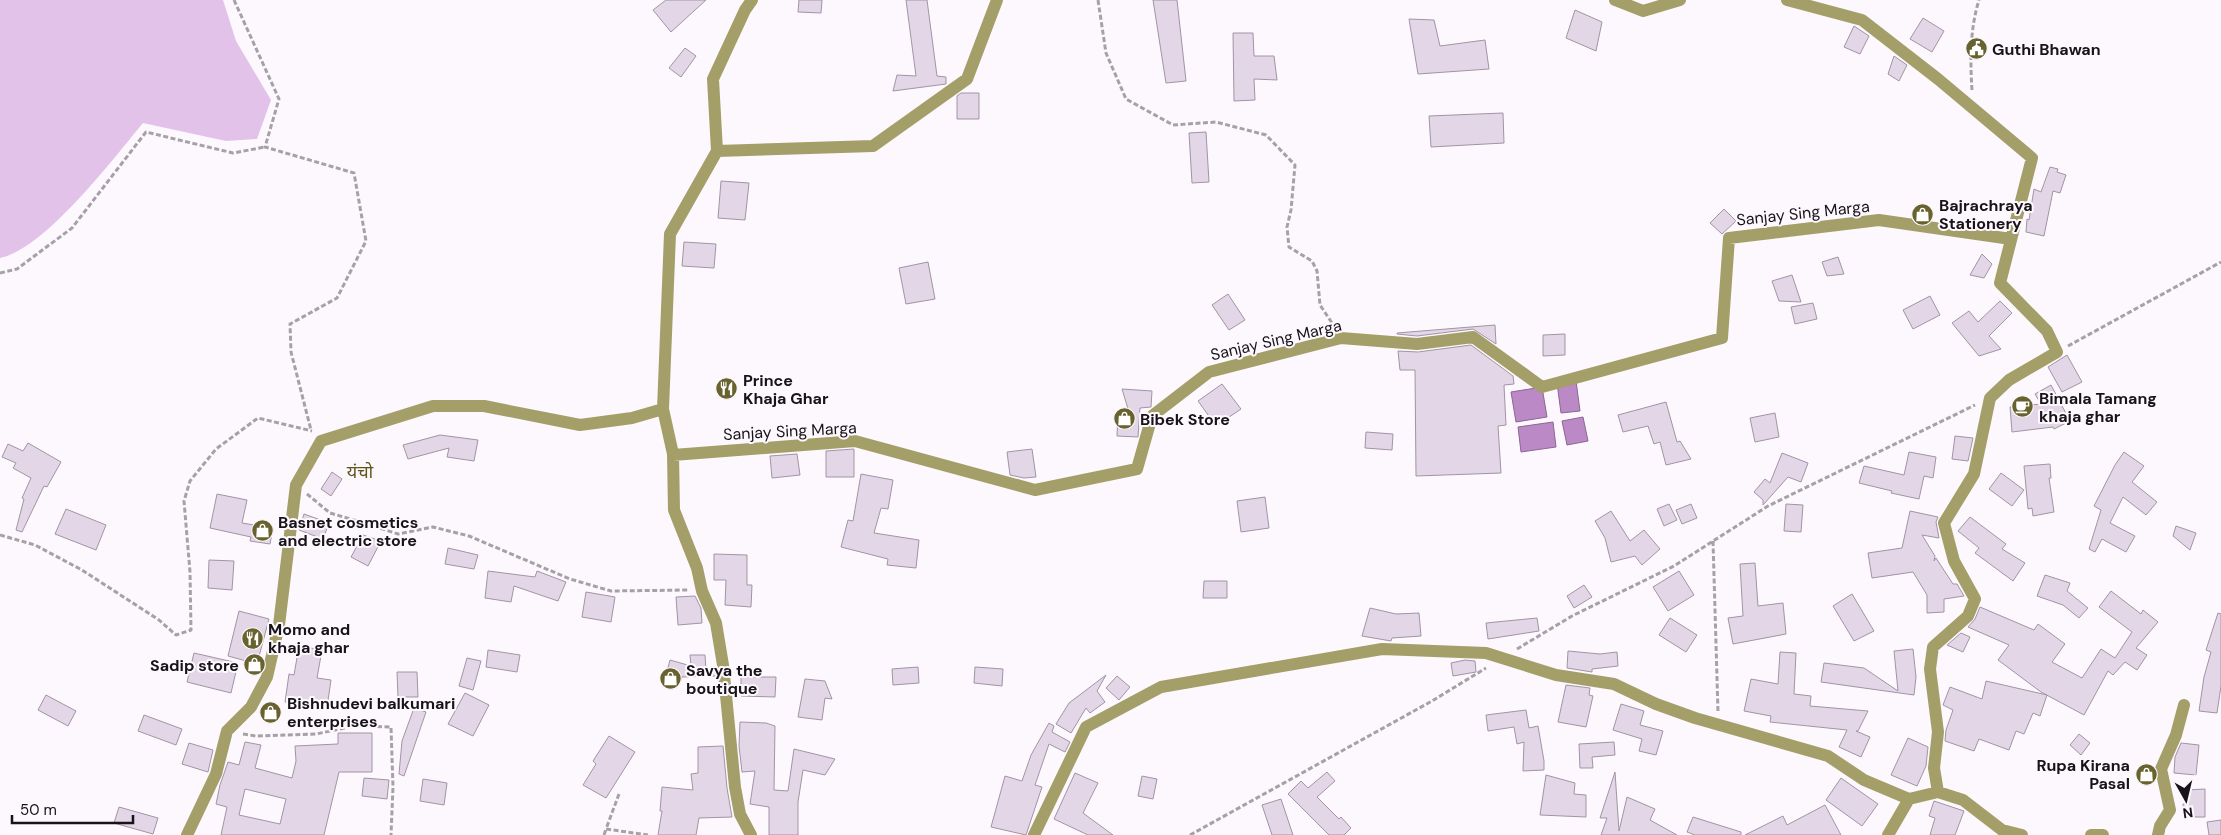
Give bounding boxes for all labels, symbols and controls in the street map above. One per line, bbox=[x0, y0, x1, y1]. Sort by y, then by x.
public building icon: Guthi Bhawan bbox=[1964, 37, 1988, 61]
place label: Guthi Bhawan bbox=[1992, 39, 2101, 60]
place label: Bajrachraya Stationery bbox=[1939, 195, 2033, 234]
street label: Sanjay Sing Marga bbox=[1735, 196, 1871, 230]
shop icon: Bajrachraya Stationery bbox=[1911, 202, 1935, 226]
street label: Sanjay Sing Marga bbox=[1209, 315, 1343, 365]
place label: Prince Khaja Ghar bbox=[743, 370, 829, 409]
restaurant icon: Prince Khaja Ghar bbox=[715, 377, 739, 401]
place label: Bimala Tamang khaja ghar bbox=[2039, 388, 2157, 427]
cafe icon: Bimala Tamang khaja ghar bbox=[2011, 395, 2035, 419]
shop icon: Bibek Store bbox=[1112, 407, 1136, 431]
place label: Bibek Store bbox=[1140, 409, 1230, 430]
street label: Sanjay Sing Marga bbox=[723, 417, 857, 445]
district label: यंचो bbox=[347, 460, 374, 484]
place label: Basnet cosmetics and electric store bbox=[278, 512, 418, 551]
shop icon: Basnet cosmetics and electric store bbox=[250, 519, 274, 543]
place label: Momo and khaja ghar bbox=[268, 619, 350, 658]
restaurant icon: Momo and khaja ghar bbox=[240, 626, 264, 650]
shop icon: Sadip store bbox=[243, 653, 267, 677]
place label: Sadip store bbox=[150, 655, 239, 676]
place label: Savya the boutique bbox=[686, 660, 762, 699]
shop icon: Savya the boutique bbox=[658, 667, 682, 691]
place label: Bishnudevi balkumari enterprises bbox=[287, 693, 455, 732]
shop icon: Bishnudevi balkumari enterprises bbox=[259, 700, 283, 724]
place label: Rupa Kirana Pasal bbox=[2036, 755, 2130, 794]
shop icon: Rupa Kirana Pasal bbox=[2134, 762, 2158, 786]
north arrow bbox=[2161, 775, 2211, 825]
scale bar bbox=[12, 792, 134, 824]
text: 50 m bbox=[20, 800, 57, 820]
text: N bbox=[2181, 803, 2194, 822]

